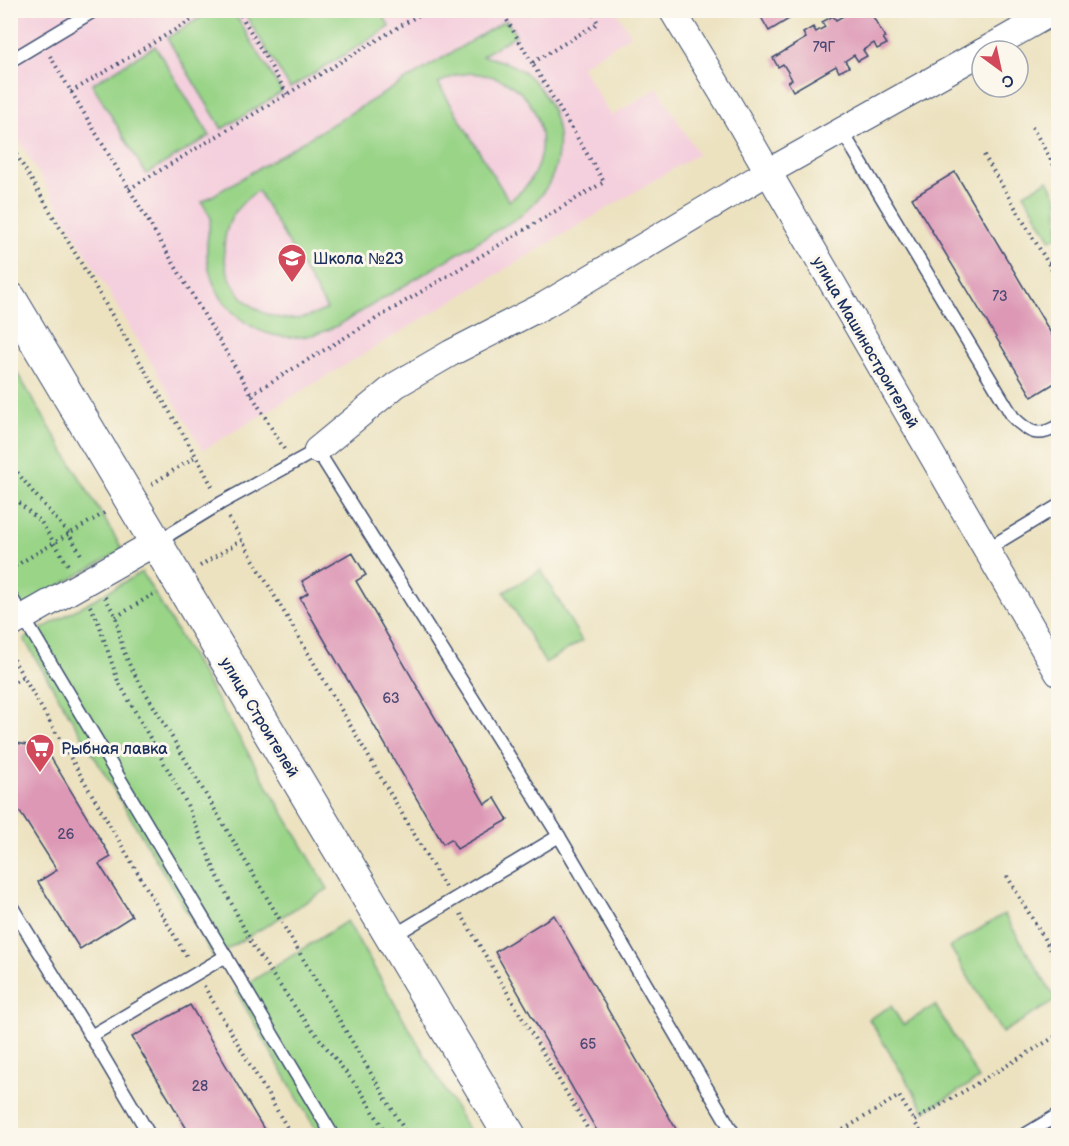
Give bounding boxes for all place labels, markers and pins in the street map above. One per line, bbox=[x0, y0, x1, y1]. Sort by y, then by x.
school or university icon: Школа №23 bbox=[276, 242, 308, 284]
place label: Школа №23 bbox=[313, 250, 404, 269]
supermarket icon: Рыбная лавка bbox=[24, 732, 56, 774]
place label: Рыбная лавка bbox=[61, 740, 168, 759]

